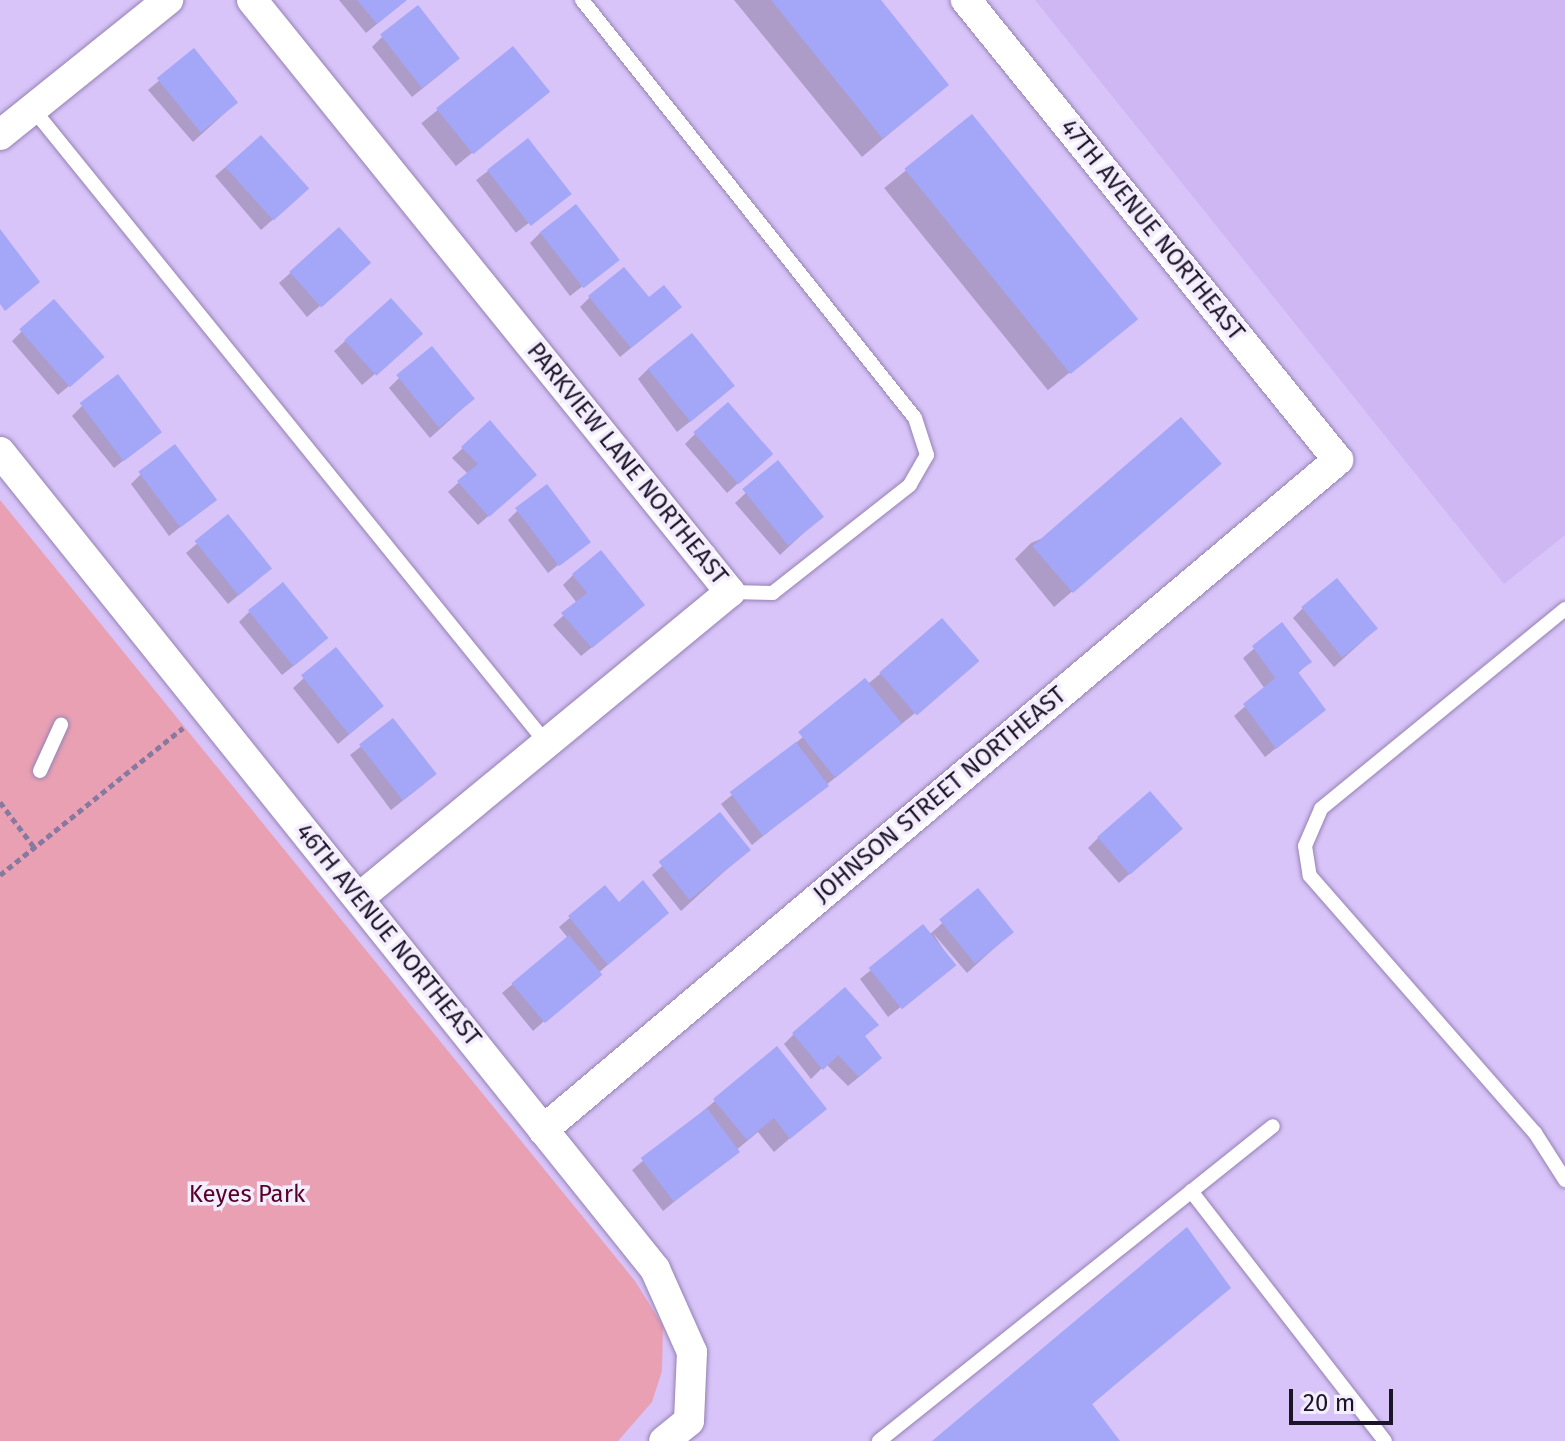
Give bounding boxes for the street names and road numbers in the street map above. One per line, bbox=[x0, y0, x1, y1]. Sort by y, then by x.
street label: 47TH AVENUE NORTHEAST bbox=[1054, 114, 1250, 346]
street label: PARKVIEW LANE NORTHEAST bbox=[520, 337, 734, 591]
street label: JOHNSON STREET NORTHEAST bbox=[808, 681, 1072, 909]
street label: 46TH AVENUE NORTHEAST bbox=[289, 818, 487, 1052]

